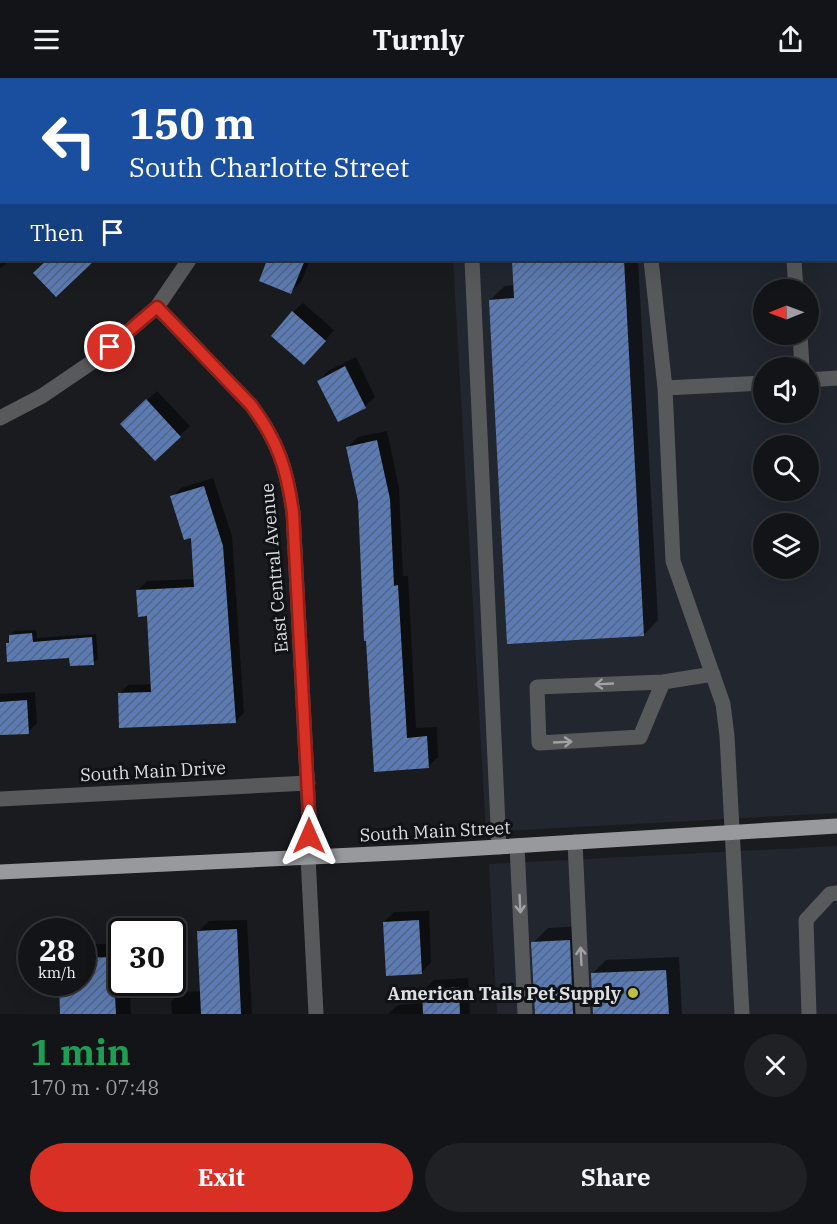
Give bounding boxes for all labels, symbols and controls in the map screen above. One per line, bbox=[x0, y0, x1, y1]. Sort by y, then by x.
text: Turnly bbox=[373, 22, 464, 57]
icon: menu bbox=[30, 23, 63, 56]
icon: share bbox=[774, 23, 807, 56]
text: 150 m bbox=[129, 96, 255, 151]
icon: left bbox=[30, 102, 108, 180]
text: South Charlotte Street bbox=[129, 149, 409, 184]
icon: arrive bbox=[96, 216, 129, 249]
text: Then bbox=[30, 218, 84, 247]
north arrow bbox=[753, 279, 819, 345]
map controls bbox=[753, 279, 819, 579]
pin bbox=[84, 321, 135, 372]
icon: arrive bbox=[93, 330, 126, 363]
button: sound bbox=[753, 357, 819, 423]
button: search bbox=[753, 435, 819, 501]
street label: East Central Avenue bbox=[255, 482, 293, 654]
button: layers bbox=[753, 513, 819, 579]
one-way arrow bbox=[595, 679, 615, 690]
one-way arrow bbox=[552, 736, 572, 747]
street label: South Main Drive bbox=[80, 756, 226, 786]
position arrow bbox=[277, 804, 341, 868]
street label: South Main Street bbox=[359, 816, 511, 846]
one-way arrow bbox=[514, 894, 525, 914]
speed limit sign: 30 bbox=[108, 918, 186, 996]
text: 28 bbox=[39, 930, 75, 969]
one-way arrow bbox=[575, 946, 586, 966]
text: km/h bbox=[38, 963, 76, 982]
place label: American Tails Pet Supply bbox=[388, 982, 622, 1005]
marker: American Tails Pet Supply bbox=[626, 986, 640, 1000]
text: 1 min bbox=[30, 1028, 131, 1075]
button: close bbox=[744, 1034, 807, 1097]
text: 170 m · 07:48 bbox=[30, 1074, 159, 1101]
button: Exit bbox=[30, 1143, 413, 1212]
button: Share bbox=[425, 1143, 807, 1212]

